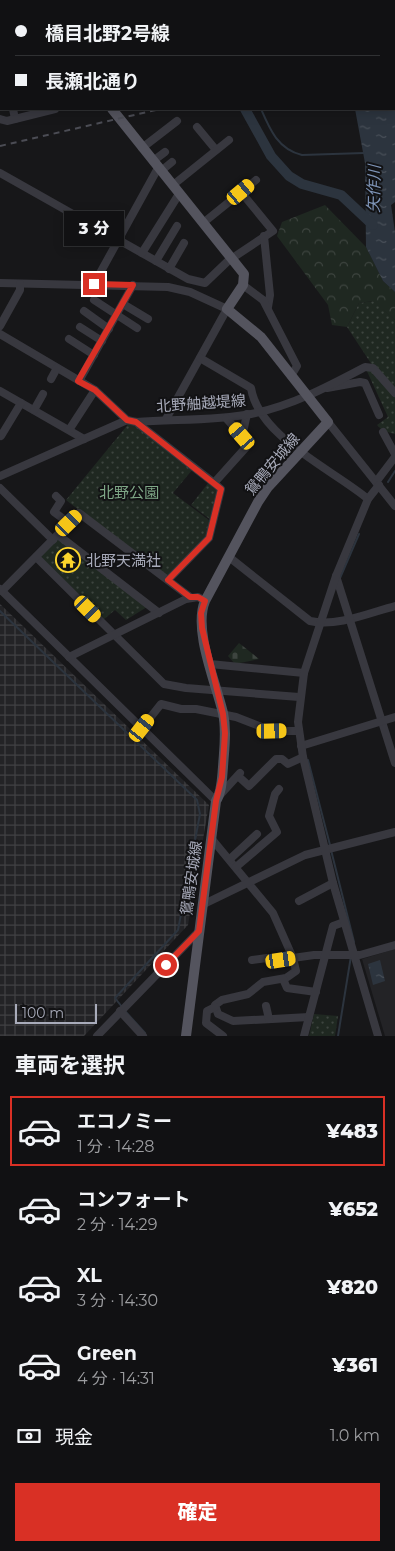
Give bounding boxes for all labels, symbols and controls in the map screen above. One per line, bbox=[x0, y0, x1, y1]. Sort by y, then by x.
text: 橋目北野2号線 bbox=[45, 22, 170, 45]
text: 長瀬北通り bbox=[45, 70, 140, 93]
water label: 矢作川 bbox=[364, 163, 384, 213]
car bbox=[224, 177, 257, 207]
callout: 3 分 bbox=[64, 212, 124, 246]
text: 3 分 bbox=[79, 219, 109, 238]
route end bbox=[83, 273, 105, 295]
street label: 北野舳越堤線 bbox=[155, 390, 247, 416]
car bbox=[226, 420, 257, 452]
street label: 鴛鴨安城線 bbox=[241, 429, 303, 499]
park label: 北野公園 bbox=[99, 483, 159, 502]
car bbox=[52, 507, 85, 539]
temple icon: 北野天満社 bbox=[55, 547, 81, 573]
place label: 北野天満社 bbox=[86, 551, 161, 570]
car bbox=[72, 593, 103, 625]
car bbox=[126, 712, 157, 744]
car bbox=[256, 723, 287, 739]
street label: 鴛鴨安城線 bbox=[176, 840, 206, 916]
car bbox=[265, 950, 296, 970]
route start bbox=[155, 954, 177, 976]
scale bar bbox=[15, 1001, 98, 1024]
text: 100 m bbox=[22, 1004, 64, 1022]
text: 車両を選択 bbox=[15, 1052, 125, 1079]
icon: car bbox=[17, 1109, 62, 1154]
text: エコノミー bbox=[77, 1110, 172, 1133]
text: ¥483 bbox=[326, 1120, 378, 1143]
text: 1 分 · 14:28 bbox=[77, 1137, 155, 1156]
icon: car bbox=[17, 1187, 62, 1232]
text: コンフォート bbox=[77, 1188, 190, 1211]
text: ¥652 bbox=[329, 1198, 378, 1221]
text: 2 分 · 14:29 bbox=[77, 1215, 157, 1234]
text: XL bbox=[77, 1264, 102, 1287]
icon: car bbox=[17, 1265, 62, 1310]
text: ¥820 bbox=[327, 1276, 378, 1299]
text: 3 分 · 14:30 bbox=[77, 1291, 158, 1310]
text: Green bbox=[77, 1342, 137, 1365]
icon: car bbox=[17, 1343, 62, 1388]
text: ¥361 bbox=[332, 1354, 378, 1377]
text: 4 分 · 14:31 bbox=[77, 1369, 155, 1388]
icon: cash bbox=[15, 1422, 43, 1450]
text: 現金 bbox=[55, 1426, 93, 1449]
text: 1.0 km bbox=[330, 1426, 380, 1445]
button: 確定 bbox=[15, 1483, 380, 1541]

